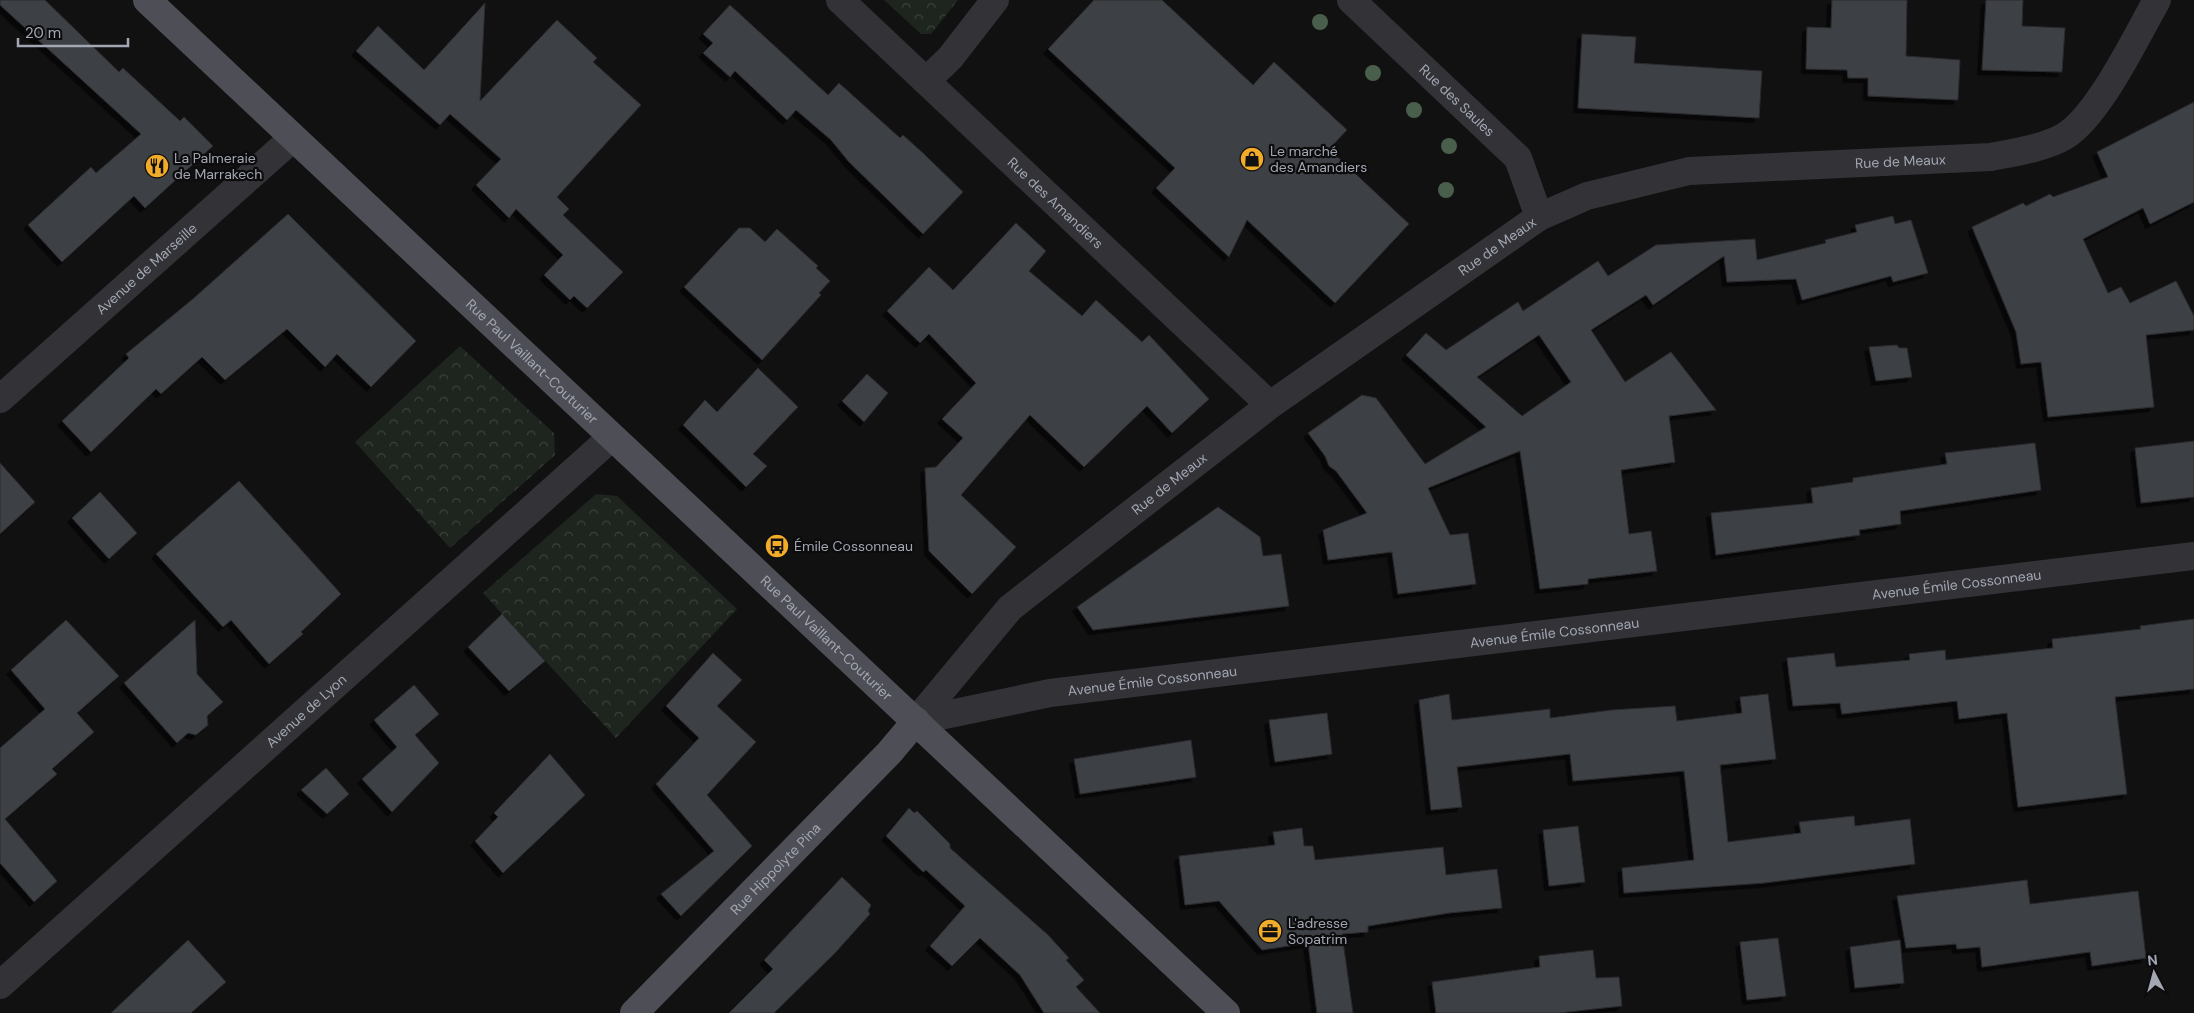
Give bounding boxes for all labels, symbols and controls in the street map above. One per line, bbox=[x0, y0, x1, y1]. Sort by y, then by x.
scale bar bbox=[18, 15, 128, 47]
text: 20 m bbox=[25, 23, 61, 43]
street label: Rue des Saules bbox=[1415, 60, 1499, 140]
place label: Le marché des Amandiers bbox=[1270, 142, 1367, 176]
shop icon: Le marché des Amandiers bbox=[1239, 146, 1265, 172]
place label: La Palmeraie de Marrakech bbox=[174, 149, 262, 183]
street label: Rue de Meaux bbox=[1855, 150, 1946, 172]
restaurant icon: La Palmeraie de Marrakech bbox=[144, 153, 170, 179]
street label: Rue des Amandiers bbox=[1004, 153, 1107, 252]
street label: Rue de Meaux bbox=[1455, 213, 1540, 280]
street label: Avenue de Marseille bbox=[92, 219, 201, 318]
street label: Rue Paul Vaillant-Couturier bbox=[462, 295, 602, 428]
street label: Rue de Meaux bbox=[1128, 449, 1211, 519]
bus stop icon: Émile Cossonneau bbox=[764, 533, 790, 559]
place label: Émile Cossonneau bbox=[794, 537, 913, 555]
street label: Avenue Émile Cossonneau bbox=[1871, 565, 2042, 603]
street label: Rue Paul Vaillant-Couturier bbox=[757, 572, 896, 704]
street label: Avenue Émile Cossonneau bbox=[1469, 614, 1640, 652]
street label: Avenue Émile Cossonneau bbox=[1067, 662, 1238, 700]
street label: Avenue de Lyon bbox=[262, 670, 350, 752]
street label: Rue Hippolyte Pina bbox=[726, 819, 825, 919]
place label: L'adresse Sopatrim bbox=[1288, 914, 1348, 948]
office icon: L'adresse Sopatrim bbox=[1257, 918, 1283, 944]
north arrow bbox=[2129, 948, 2179, 998]
text: N bbox=[2147, 951, 2159, 970]

